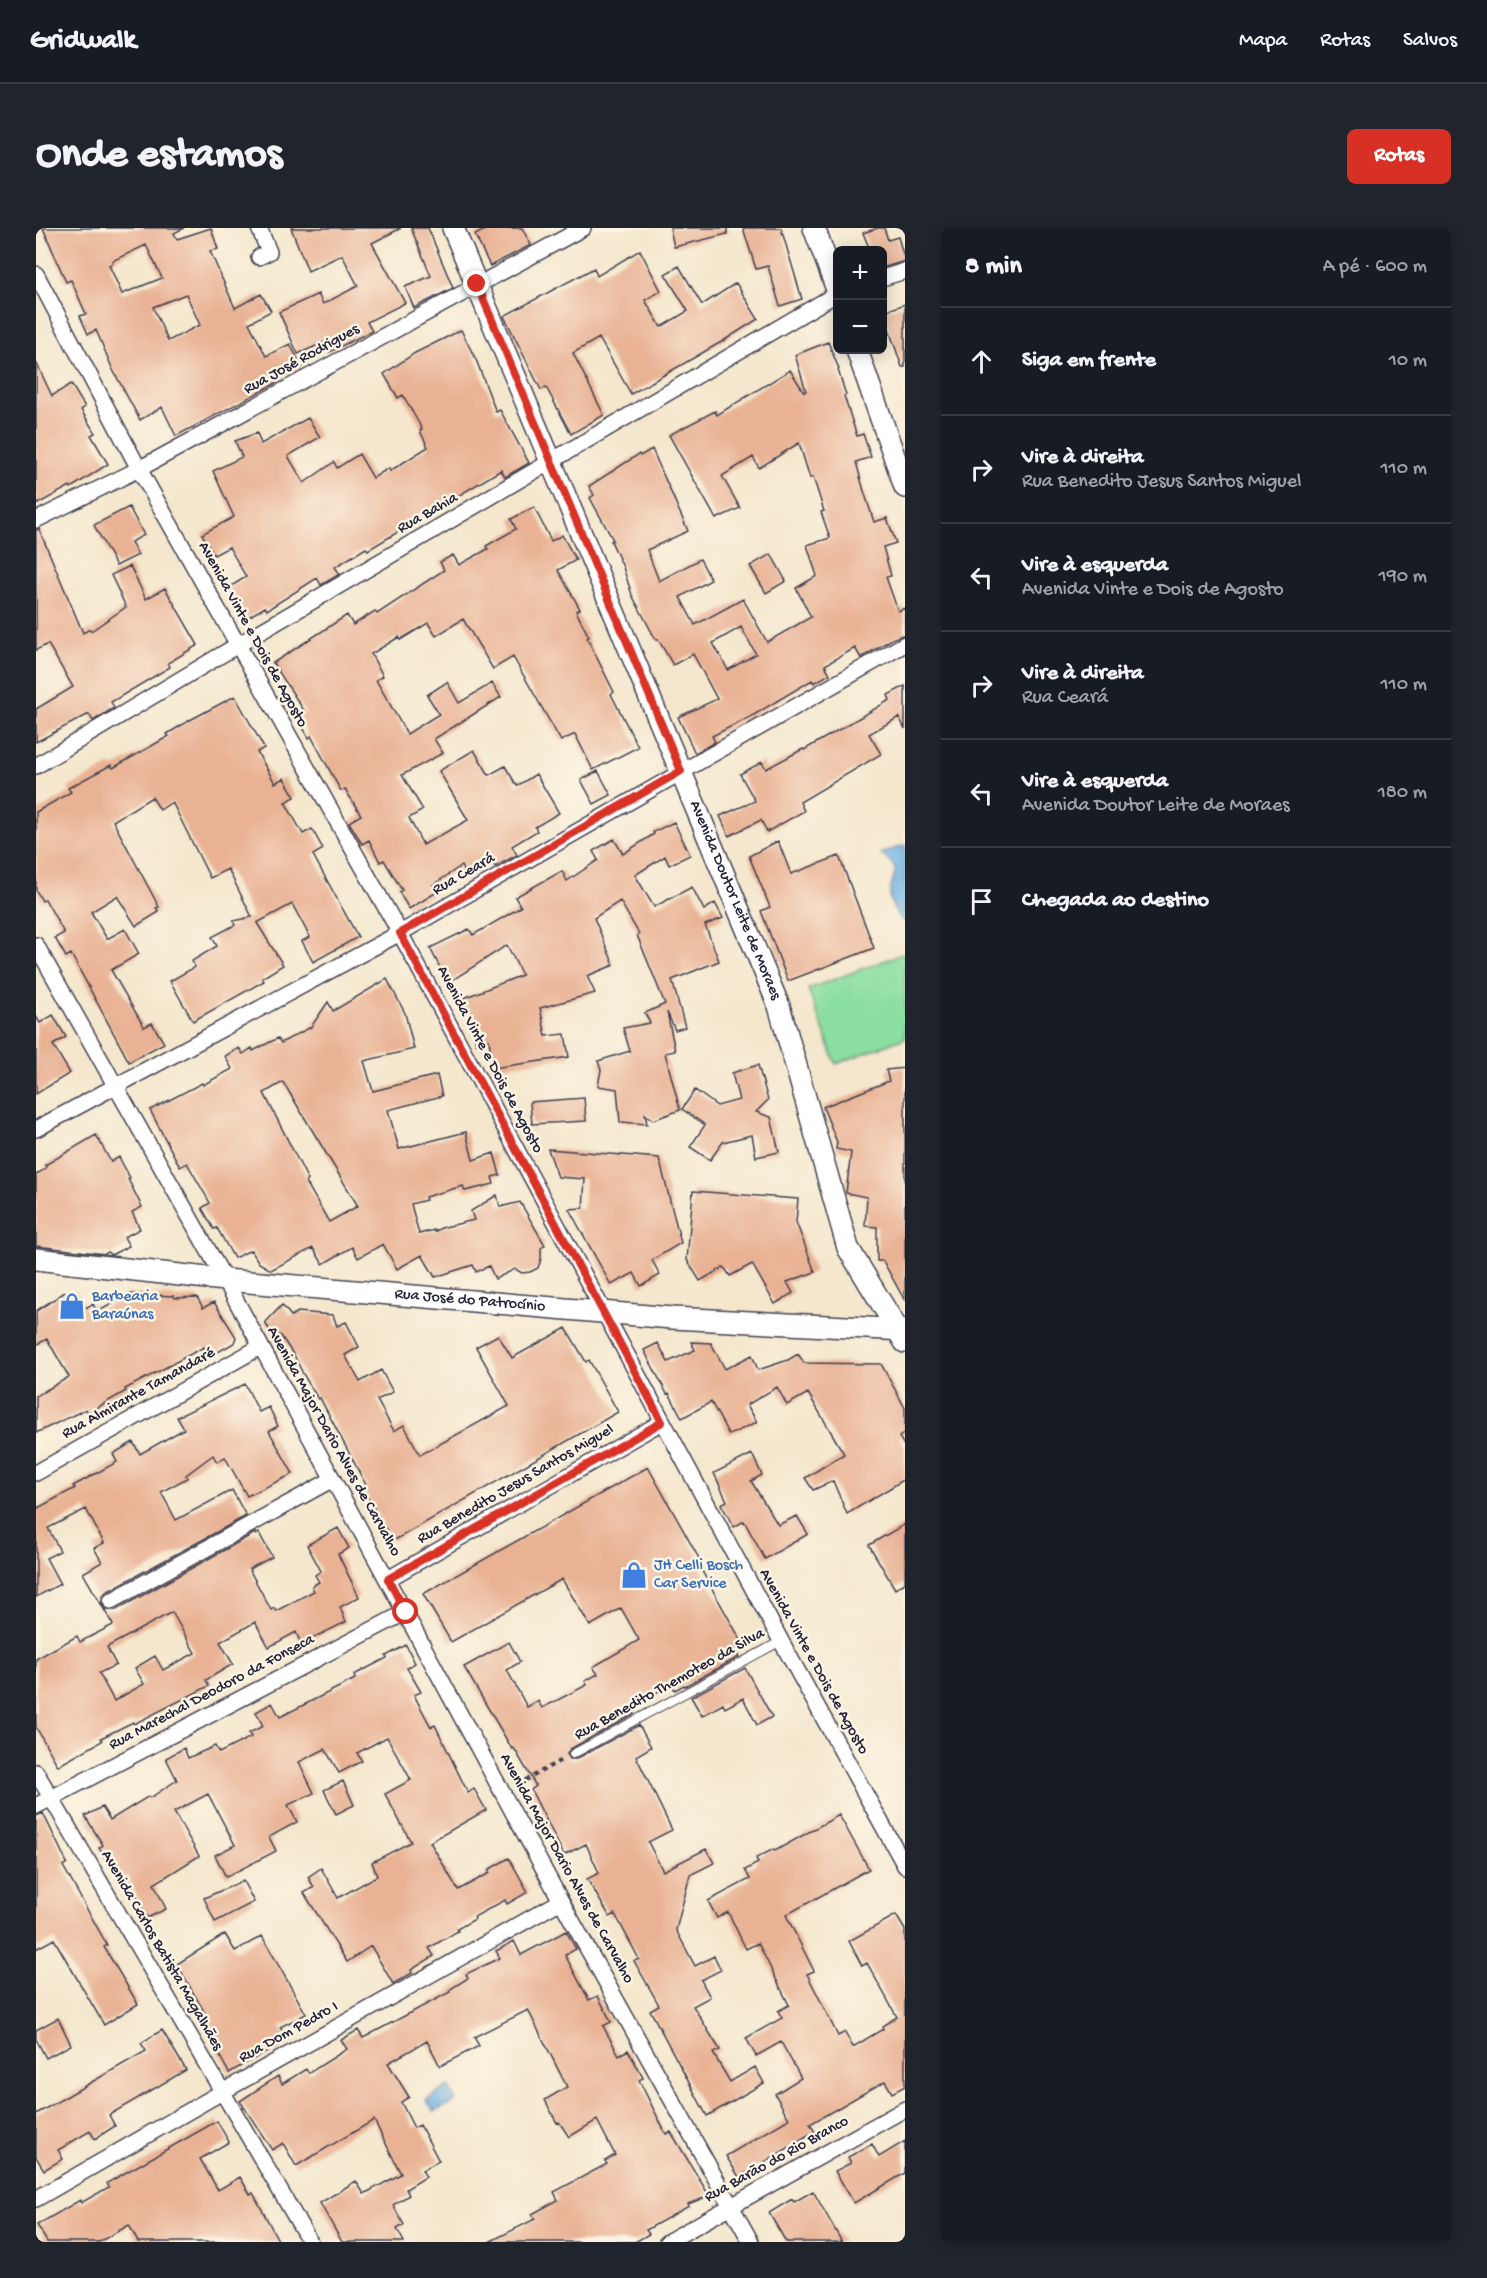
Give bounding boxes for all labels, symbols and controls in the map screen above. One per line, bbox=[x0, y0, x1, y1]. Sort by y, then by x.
text: Gridwalk bbox=[30, 25, 136, 58]
text: Mapa bbox=[1239, 29, 1287, 54]
text: Rotas bbox=[1320, 29, 1370, 54]
text: Salvos bbox=[1403, 29, 1457, 54]
button: Rotas bbox=[1347, 129, 1451, 184]
text: Onde estamos bbox=[36, 132, 282, 181]
map controls bbox=[833, 246, 887, 354]
button: + bbox=[833, 246, 887, 300]
text: 8 min bbox=[965, 252, 1022, 283]
text: A pé · 600 m bbox=[1323, 256, 1427, 279]
route end bbox=[463, 270, 489, 296]
button: − bbox=[833, 300, 887, 354]
street label: Rua José Rodrigues bbox=[241, 320, 364, 400]
icon: ahead bbox=[965, 345, 998, 378]
text: Siga em frente bbox=[1022, 348, 1156, 374]
text: 10 m bbox=[1389, 350, 1427, 373]
text: Vire à direita bbox=[1022, 445, 1144, 471]
icon: right bbox=[965, 453, 998, 486]
text: 110 m bbox=[1381, 458, 1427, 481]
text: Rua Benedito Jesus Santos Miguel bbox=[1022, 471, 1301, 494]
street label: Rua Bahia bbox=[394, 489, 463, 539]
street label: Avenida Vinte e Dois de Agosto bbox=[193, 539, 311, 731]
text: Vire à esquerda bbox=[1022, 553, 1168, 579]
icon: left bbox=[965, 561, 998, 594]
text: 190 m bbox=[1379, 566, 1427, 589]
text: Avenida Vinte e Dois de Agosto bbox=[1022, 579, 1284, 602]
text: Vire à direita bbox=[1022, 661, 1144, 687]
icon: right bbox=[965, 669, 998, 702]
text: 110 m bbox=[1381, 674, 1427, 697]
text: Rua Ceará bbox=[1022, 687, 1108, 710]
text: Vire à esquerda bbox=[1022, 769, 1168, 795]
icon: left bbox=[965, 777, 998, 810]
text: 180 m bbox=[1378, 782, 1427, 805]
text: Avenida Doutor Leite de Moraes bbox=[1022, 795, 1290, 818]
street label: Avenida Doutor Leite de Moraes bbox=[685, 798, 785, 1004]
street label: Rua Ceará bbox=[429, 849, 500, 900]
icon: arrive bbox=[965, 885, 998, 918]
text: Chegada ao destino bbox=[1022, 888, 1209, 914]
street label: Avenida Vinte e Dois de Agosto bbox=[431, 963, 547, 1157]
street label: Rua José do Patrocínio bbox=[394, 1285, 546, 1317]
place label: Barbearia Baraúnas bbox=[91, 1288, 159, 1325]
shop icon: Barbearia Baraúnas bbox=[57, 1291, 87, 1321]
street label: Avenida Major Dario Alves de Carvalho bbox=[262, 1324, 404, 1560]
street label: Rua Almirante Tamandaré bbox=[59, 1344, 220, 1444]
street label: Rua Benedito Jesus Santos Miguel bbox=[414, 1421, 618, 1549]
place label: JH Celli Bosch Car Service bbox=[654, 1557, 743, 1594]
shop icon: JH Celli Bosch Car Service bbox=[619, 1560, 649, 1590]
street label: Avenida Vinte e Dois de Agosto bbox=[754, 1566, 872, 1758]
route start bbox=[392, 1598, 418, 1624]
street label: Rua Benedito Themoteo da Silva bbox=[572, 1624, 769, 1745]
street label: Rua Marechal Deodoro da Fonseca bbox=[106, 1630, 319, 1755]
street label: Avenida Major Dario Alves de Carvalho bbox=[495, 1751, 637, 1987]
street label: Avenida Carlos Batista Magalhães bbox=[96, 1848, 227, 2055]
street label: Rua Dom Pedro I bbox=[236, 1998, 342, 2068]
street label: Rua Barão do Rio Branco bbox=[702, 2112, 852, 2208]

